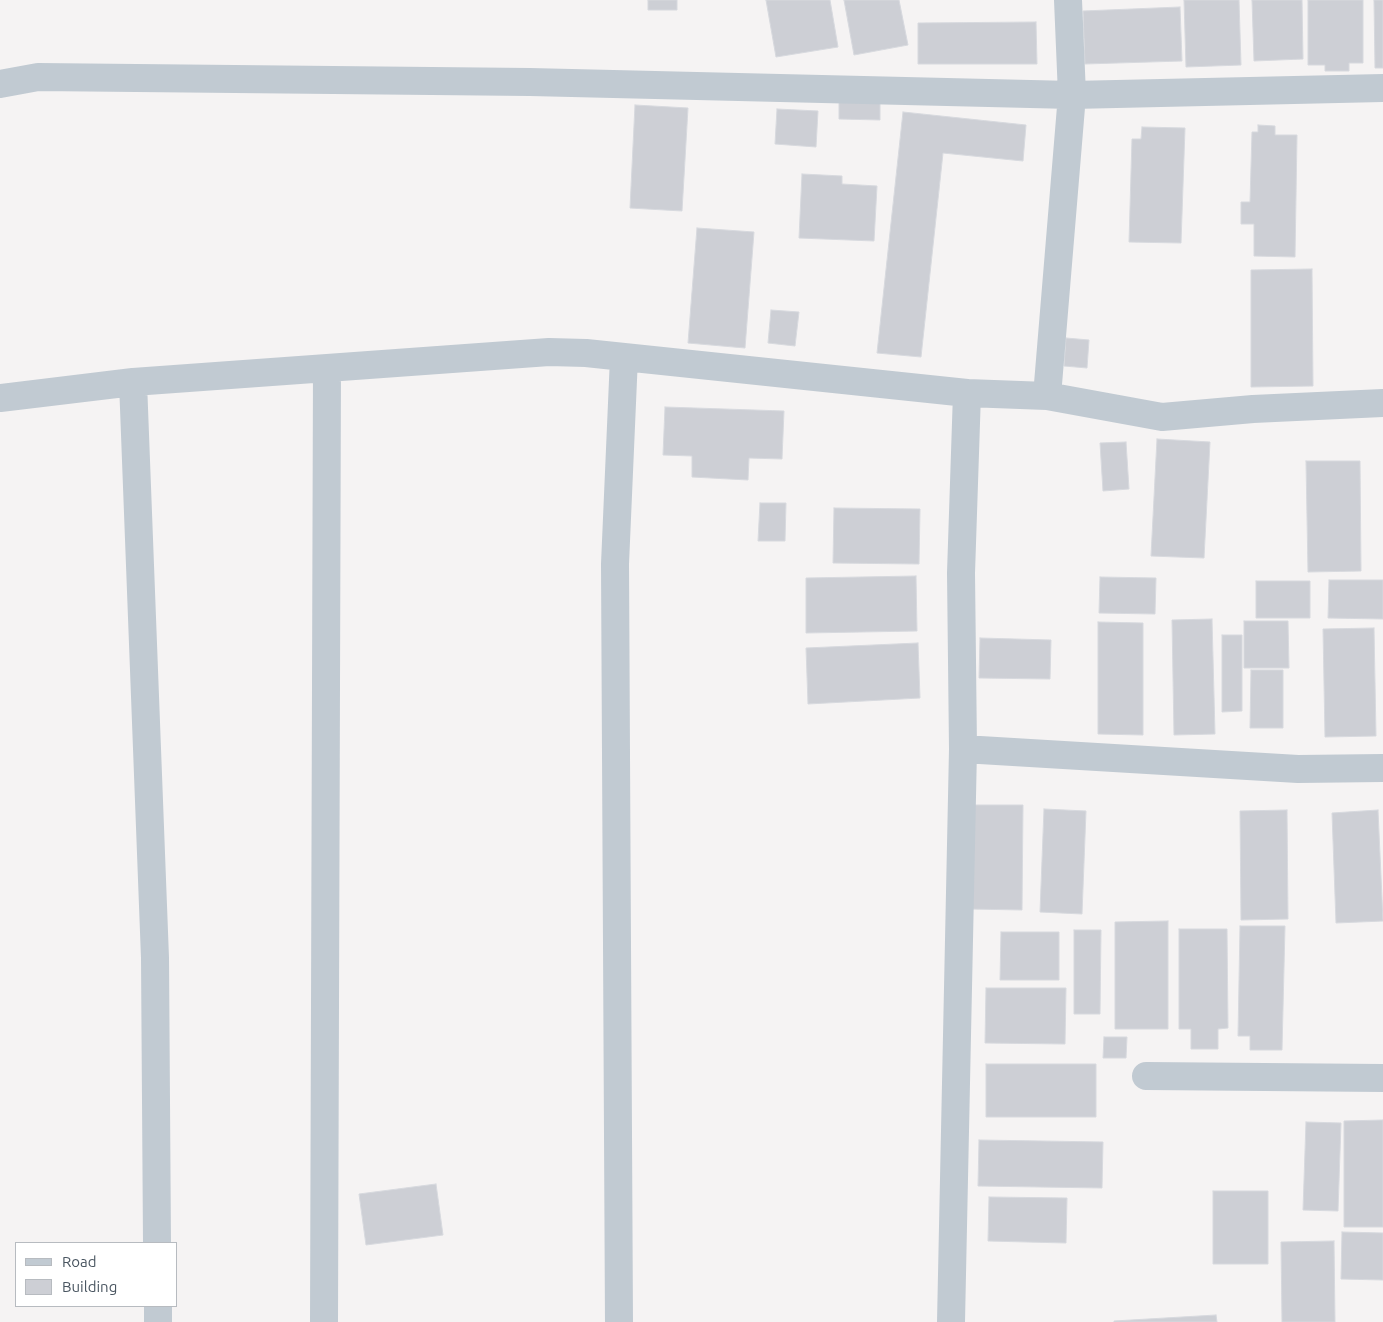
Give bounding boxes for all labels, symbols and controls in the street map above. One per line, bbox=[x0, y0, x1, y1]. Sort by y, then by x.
legend bbox=[15, 1242, 178, 1307]
text: Road bbox=[62, 1253, 97, 1270]
text: Building bbox=[62, 1278, 117, 1295]

